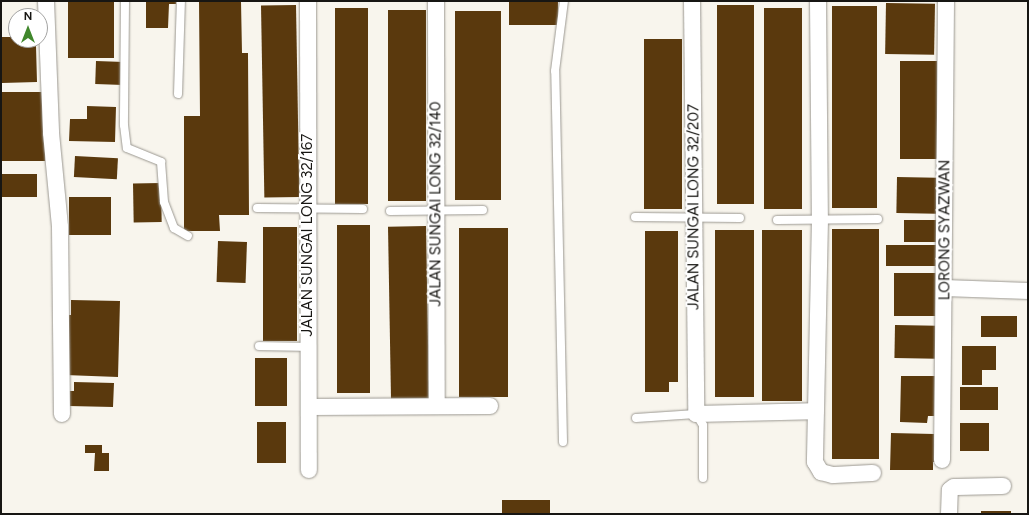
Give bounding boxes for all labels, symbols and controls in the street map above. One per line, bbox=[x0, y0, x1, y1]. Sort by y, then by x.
north arrow bbox=[8, 8, 48, 48]
text: N bbox=[24, 10, 32, 23]
street label: JALAN SUNGAI LONG 32/140 bbox=[427, 101, 445, 307]
street label: JALAN SUNGAI LONG 32/207 bbox=[685, 104, 703, 310]
street label: JALAN SUNGAI LONG 32/167 bbox=[299, 134, 317, 336]
street label: LORONG SYAZWAN bbox=[936, 160, 954, 300]

